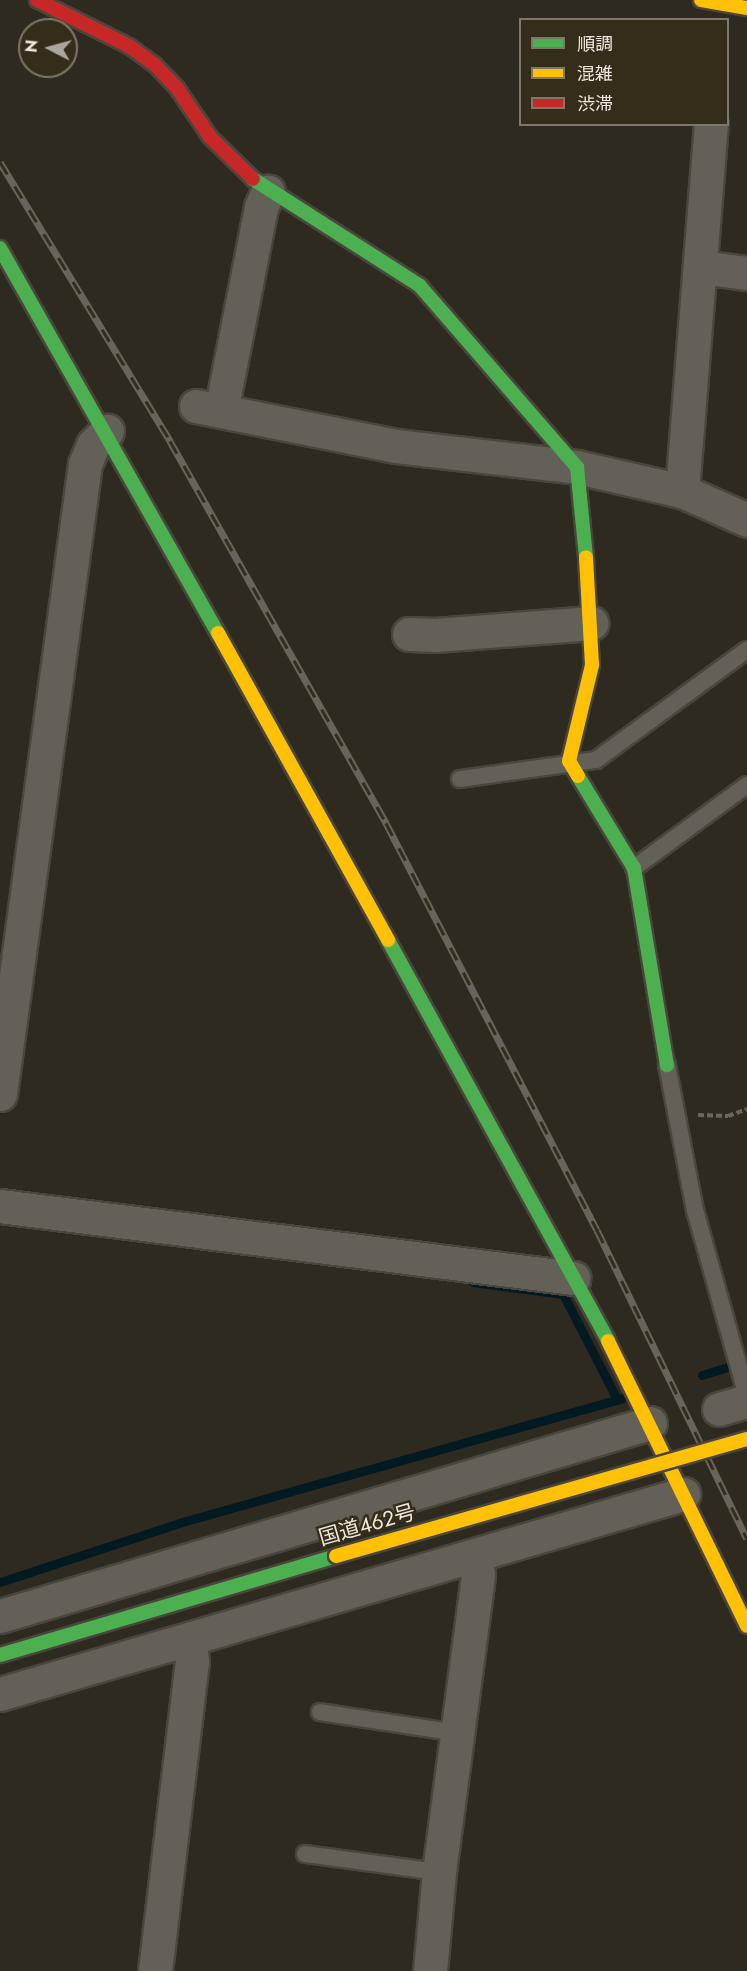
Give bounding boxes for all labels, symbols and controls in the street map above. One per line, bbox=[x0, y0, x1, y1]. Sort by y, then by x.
north arrow bbox=[18, 18, 78, 78]
legend bbox=[519, 18, 729, 126]
text: 順調 bbox=[577, 31, 613, 57]
text: N bbox=[19, 39, 44, 54]
text: 混雑 bbox=[577, 61, 613, 87]
text: 渋滞 bbox=[577, 91, 613, 117]
street label: 国道462号 bbox=[316, 1499, 418, 1551]

